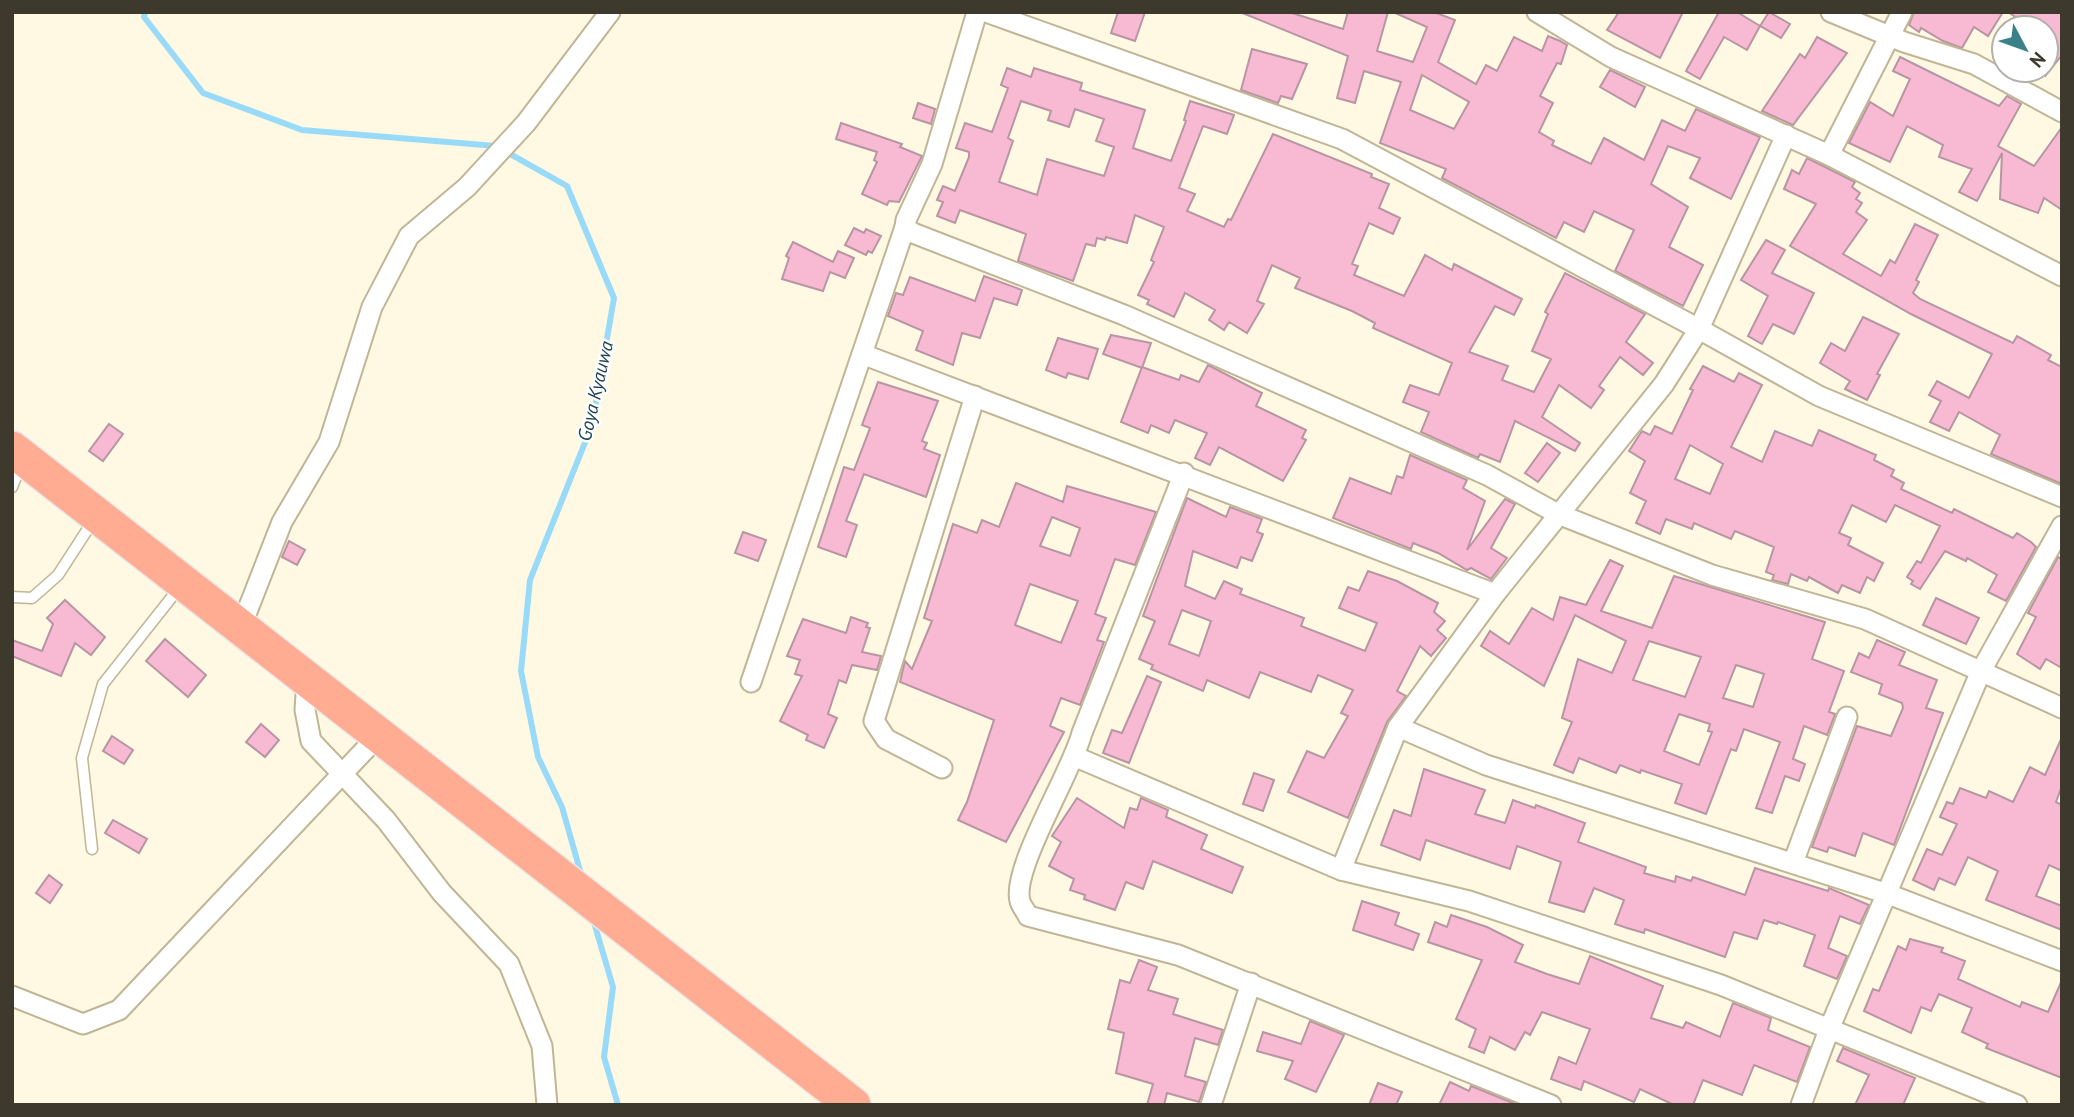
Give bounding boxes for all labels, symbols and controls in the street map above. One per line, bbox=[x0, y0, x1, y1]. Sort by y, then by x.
north arrow bbox=[1990, 14, 2060, 84]
text: N bbox=[2025, 48, 2051, 73]
water label: Goya Kyauwa bbox=[572, 338, 618, 443]

